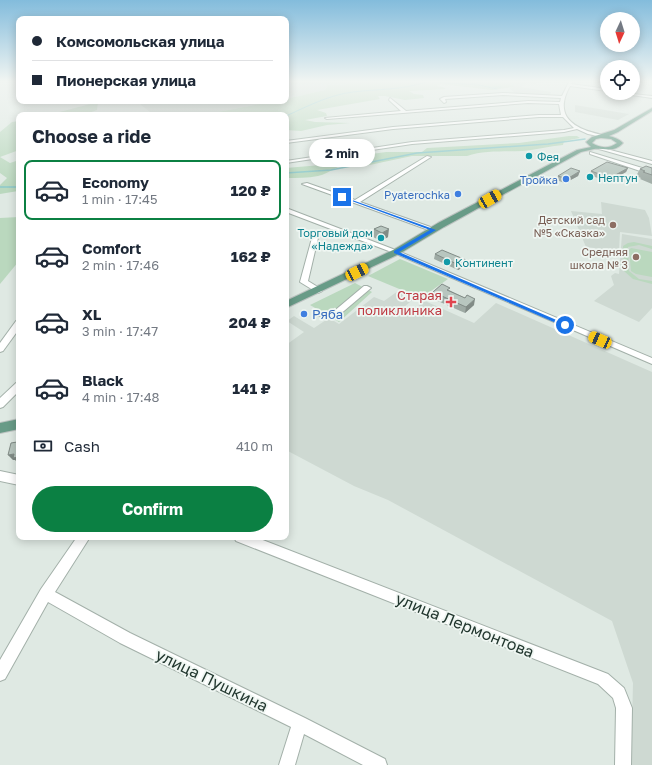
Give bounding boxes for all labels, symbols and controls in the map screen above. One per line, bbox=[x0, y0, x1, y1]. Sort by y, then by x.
north arrow bbox=[600, 12, 640, 52]
map controls bbox=[600, 12, 640, 100]
text: Комсомольская улица bbox=[56, 32, 225, 50]
button: locate bbox=[600, 60, 640, 100]
text: Пионерская улица bbox=[56, 71, 196, 89]
text: Choose a ride bbox=[32, 125, 151, 147]
callout: 2 min bbox=[309, 139, 375, 167]
text: 2 min bbox=[325, 145, 359, 161]
place label: Фея bbox=[537, 150, 559, 163]
marker: Фея bbox=[524, 151, 534, 161]
place label: Нептун bbox=[598, 171, 638, 184]
icon: car bbox=[34, 172, 70, 208]
marker: Нептун bbox=[585, 172, 595, 182]
text: Economy bbox=[82, 173, 149, 191]
place label: Тройка bbox=[520, 173, 558, 186]
marker: Тройка bbox=[561, 174, 571, 184]
text: 120 ₽ bbox=[230, 181, 271, 199]
route end bbox=[333, 188, 351, 206]
place label: Pyaterochka bbox=[384, 188, 450, 201]
car bbox=[477, 188, 503, 210]
marker: Pyaterochka bbox=[453, 189, 463, 199]
text: 1 min · 17:45 bbox=[82, 191, 158, 207]
place label: Детский сад №5 «Сказка» bbox=[534, 213, 605, 239]
marker: Детский сад №5 «Сказка» bbox=[608, 220, 618, 230]
place label: Торговый дом «Надежда» bbox=[297, 226, 373, 252]
marker: Торговый дом «Надежда» bbox=[376, 233, 386, 243]
icon: car bbox=[34, 238, 70, 274]
text: Comfort bbox=[82, 239, 141, 257]
place label: Средняя школа № 3 bbox=[570, 245, 628, 271]
text: 162 ₽ bbox=[231, 247, 271, 265]
marker: Средняя школа № 3 bbox=[631, 252, 641, 262]
place label: Континент bbox=[455, 256, 514, 269]
text: 2 min · 17:46 bbox=[82, 257, 159, 273]
marker: Континент bbox=[442, 257, 452, 267]
car bbox=[344, 261, 370, 283]
place label: Старая поликлиника bbox=[357, 287, 442, 318]
marker: Старая поликлиника bbox=[445, 296, 457, 308]
icon: car bbox=[34, 304, 70, 340]
text: XL bbox=[82, 305, 101, 323]
place label: Ряба bbox=[312, 306, 343, 322]
marker: Ряба bbox=[299, 309, 309, 319]
text: 204 ₽ bbox=[229, 313, 271, 331]
route start bbox=[556, 316, 574, 334]
text: 3 min · 17:47 bbox=[82, 323, 158, 339]
car bbox=[587, 330, 613, 350]
icon: car bbox=[34, 370, 70, 406]
text: Black bbox=[82, 371, 124, 389]
text: 141 ₽ bbox=[232, 379, 271, 397]
text: 4 min · 17:48 bbox=[82, 389, 160, 405]
icon: cash bbox=[32, 435, 54, 457]
text: Cash bbox=[64, 437, 100, 455]
text: 410 m bbox=[236, 438, 273, 454]
button: Confirm bbox=[32, 486, 273, 532]
street label: улица Лермонтова bbox=[393, 588, 537, 662]
street label: улица Пушкина bbox=[153, 644, 271, 716]

